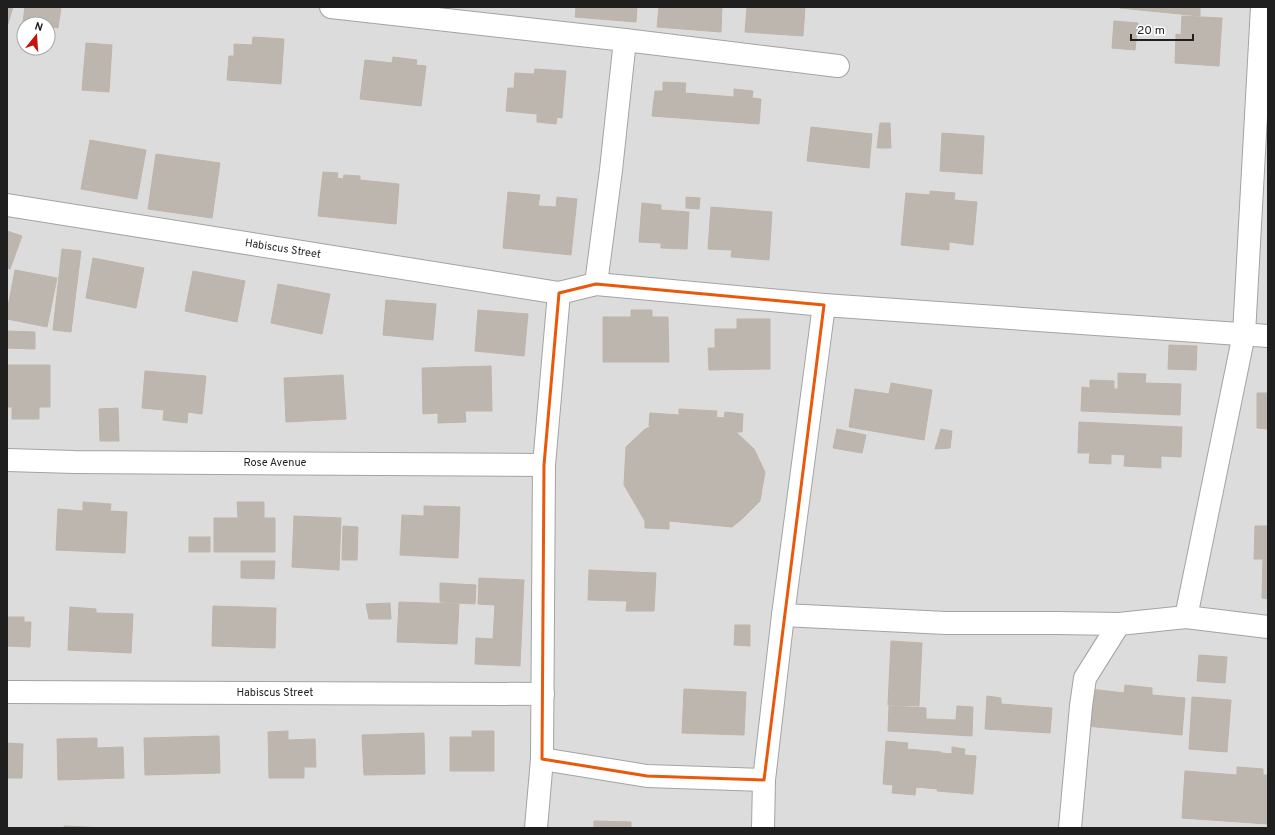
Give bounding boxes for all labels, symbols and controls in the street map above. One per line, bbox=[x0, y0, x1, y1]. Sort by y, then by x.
north arrow bbox=[16, 16, 56, 56]
scale bar bbox=[1131, 16, 1193, 42]
text: N bbox=[33, 20, 44, 35]
text: 20 m bbox=[1137, 23, 1165, 39]
street label: Habiscus Street bbox=[244, 236, 322, 262]
street label: Rose Avenue bbox=[244, 456, 307, 470]
street label: Habiscus Street bbox=[237, 686, 313, 700]

